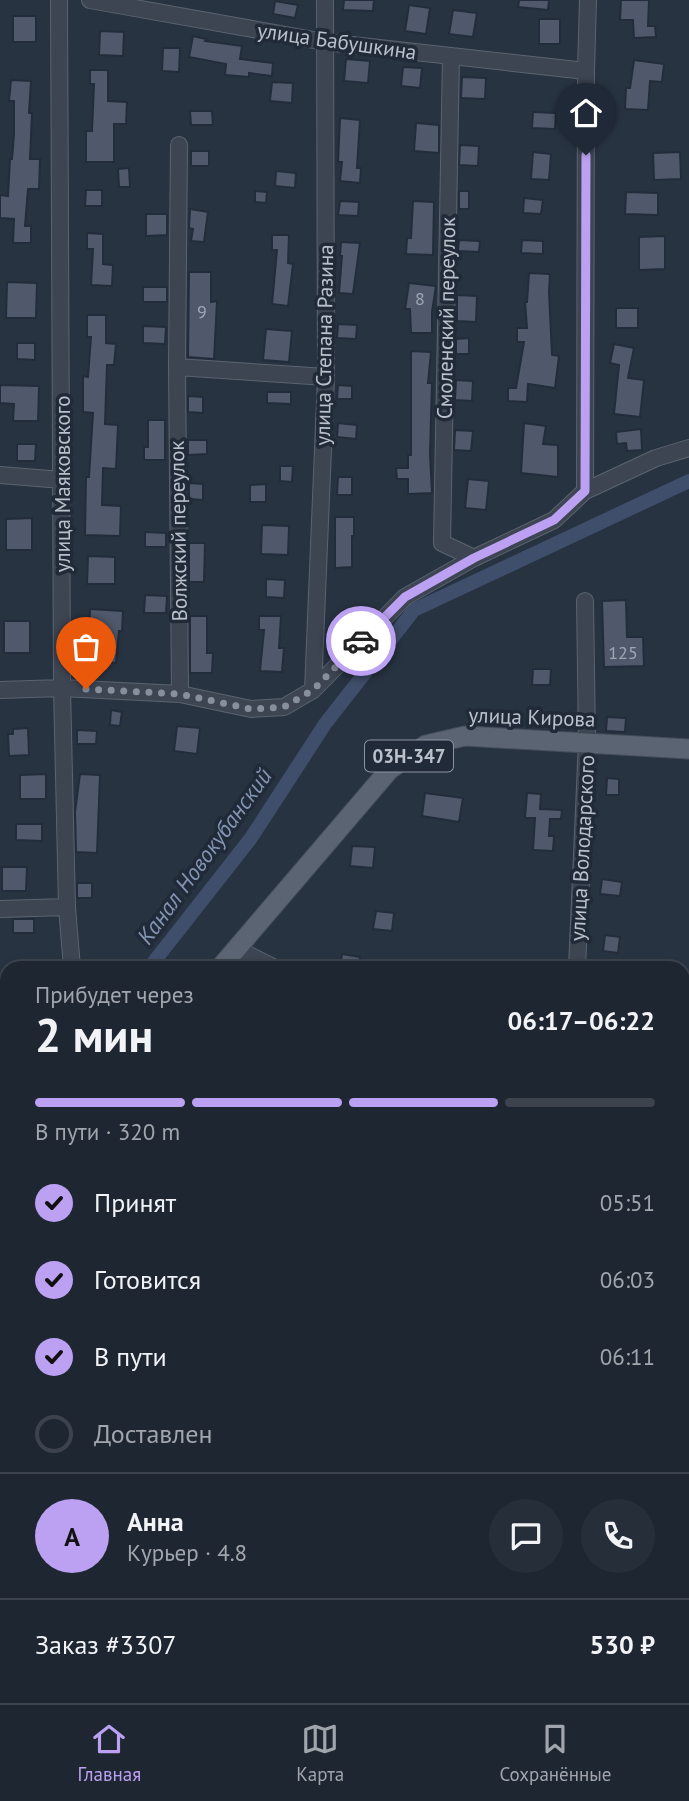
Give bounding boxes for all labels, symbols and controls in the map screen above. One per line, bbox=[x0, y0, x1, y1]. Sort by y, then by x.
street label: улица Бабушкина bbox=[256, 16, 418, 66]
pin bbox=[556, 83, 616, 155]
icon: home bbox=[567, 94, 605, 132]
street label: Смоленский переулок bbox=[431, 217, 461, 419]
street label: улица Степана Разина bbox=[309, 244, 339, 446]
house number: 8 bbox=[415, 287, 425, 310]
house number: 9 bbox=[197, 300, 207, 323]
street label: улица Маяковского bbox=[49, 396, 76, 572]
street label: Волжский переулок bbox=[163, 440, 193, 622]
courier bbox=[326, 606, 396, 676]
pin bbox=[56, 617, 116, 689]
icon: car bbox=[342, 622, 380, 660]
icon: bag bbox=[67, 628, 105, 666]
house number: 125 bbox=[608, 641, 638, 664]
street label: улица Кирова bbox=[468, 701, 596, 733]
road number: 03Н-347 bbox=[365, 740, 453, 772]
street label: улица Володарского bbox=[564, 754, 600, 942]
water label: Канал Новокубанский bbox=[130, 762, 278, 950]
text: Прибудет через bbox=[35, 980, 194, 1009]
text: 06:17–06:22 bbox=[508, 1004, 655, 1037]
text: 2 мин bbox=[35, 1005, 153, 1065]
text: В пути · 320 m bbox=[35, 1117, 180, 1146]
icon: check bbox=[35, 1184, 73, 1222]
text: Принят bbox=[94, 1186, 176, 1219]
text: 05:51 bbox=[600, 1188, 655, 1217]
icon: check bbox=[35, 1261, 73, 1299]
text: Готовится bbox=[94, 1263, 201, 1296]
text: 06:03 bbox=[600, 1265, 655, 1294]
icon: check bbox=[35, 1338, 73, 1376]
text: В пути bbox=[94, 1340, 167, 1373]
text: 06:11 bbox=[600, 1342, 655, 1371]
text: Доставлен bbox=[94, 1417, 213, 1450]
button: chat bbox=[489, 1499, 563, 1573]
button: phone bbox=[581, 1499, 655, 1573]
text: Анна bbox=[127, 1505, 184, 1538]
text: А bbox=[64, 1520, 80, 1553]
text: Курьер · 4.8 bbox=[127, 1538, 247, 1567]
text: Заказ #3307 bbox=[35, 1628, 177, 1661]
text: 530 ₽ bbox=[589, 1628, 655, 1661]
tab: Главная bbox=[78, 1720, 141, 1786]
tab: Карта bbox=[296, 1720, 344, 1786]
tab: Сохранённые bbox=[499, 1720, 611, 1786]

